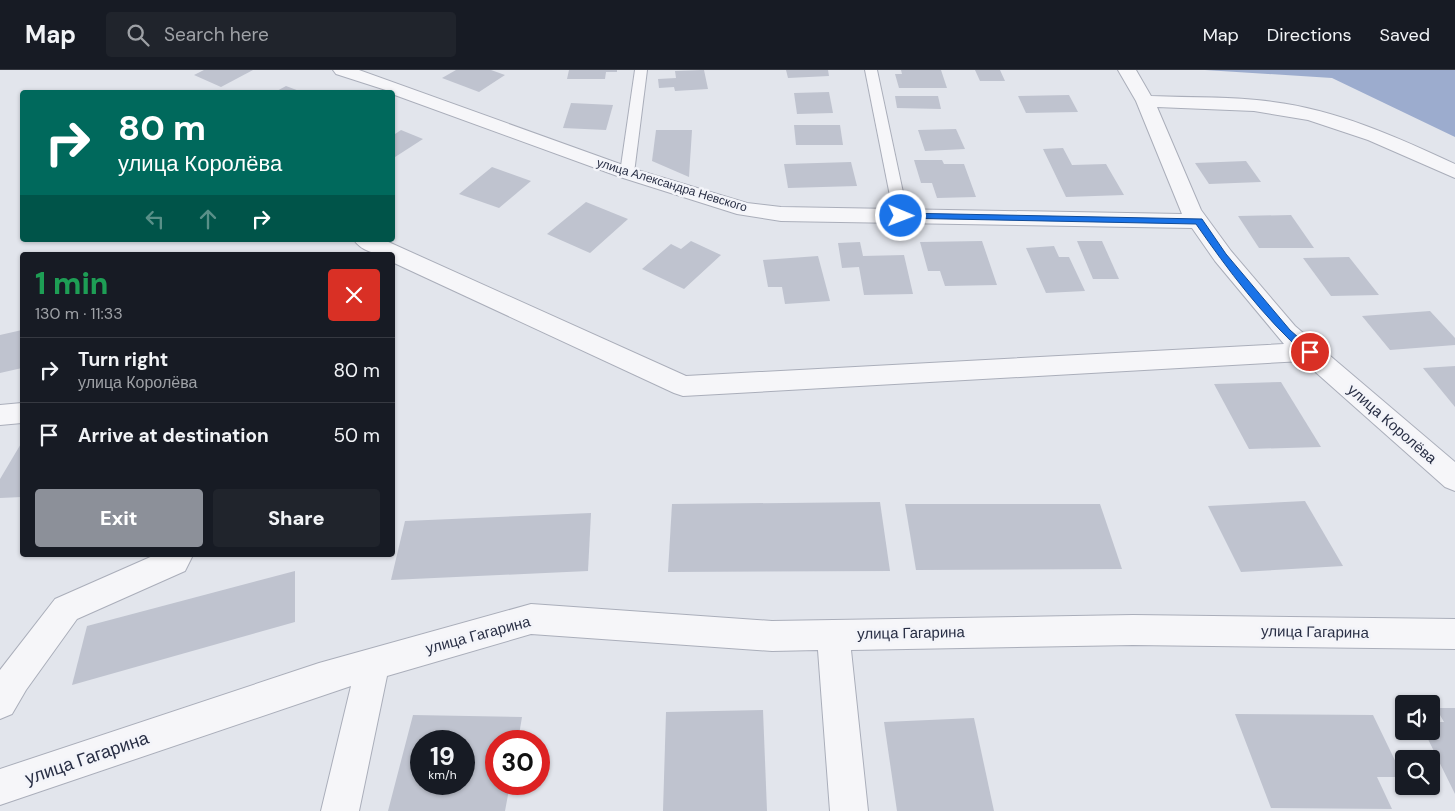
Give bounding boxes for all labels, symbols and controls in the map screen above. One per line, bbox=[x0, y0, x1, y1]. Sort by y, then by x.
search box bbox=[106, 12, 456, 57]
text: Map bbox=[25, 19, 76, 50]
icon: search bbox=[124, 21, 152, 49]
text: Search here bbox=[164, 22, 269, 47]
text: Map bbox=[1203, 23, 1239, 47]
text: Directions bbox=[1267, 23, 1352, 47]
text: Saved bbox=[1380, 23, 1430, 47]
text: 80 m bbox=[118, 105, 206, 151]
icon: right bbox=[35, 110, 100, 175]
text: улица Королёва bbox=[118, 149, 282, 178]
street label: улица Александра Невского bbox=[595, 154, 749, 216]
position arrow bbox=[874, 189, 926, 241]
icon: left bbox=[141, 205, 169, 233]
icon: ahead bbox=[194, 205, 222, 233]
icon: right bbox=[247, 205, 275, 233]
text: 1 min bbox=[35, 264, 108, 303]
button: close bbox=[328, 269, 380, 321]
text: 130 m · 11:33 bbox=[35, 303, 123, 324]
pin bbox=[1289, 331, 1331, 373]
icon: arrive bbox=[1296, 338, 1324, 366]
text: Turn right bbox=[78, 347, 168, 372]
icon: right bbox=[35, 356, 63, 384]
text: 80 m bbox=[333, 358, 380, 383]
text: улица Королёва bbox=[78, 372, 197, 393]
street label: улица Королёва bbox=[1343, 380, 1441, 469]
icon: arrive bbox=[35, 421, 63, 449]
text: Arrive at destination bbox=[78, 423, 269, 448]
text: 50 m bbox=[333, 423, 380, 448]
button: Exit bbox=[35, 489, 203, 547]
button: Share bbox=[213, 489, 380, 547]
street label: улица Гагарина bbox=[423, 611, 533, 659]
street label: улица Гагарина bbox=[1261, 621, 1370, 643]
street label: улица Гагарина bbox=[857, 622, 966, 644]
map controls bbox=[1395, 695, 1440, 795]
button: sound bbox=[1395, 695, 1440, 740]
street label: улица Гагарина bbox=[22, 725, 153, 790]
speed limit sign: 30 bbox=[485, 730, 550, 795]
text: 19 bbox=[430, 740, 455, 773]
button: search bbox=[1395, 750, 1440, 795]
text: km/h bbox=[428, 767, 457, 783]

